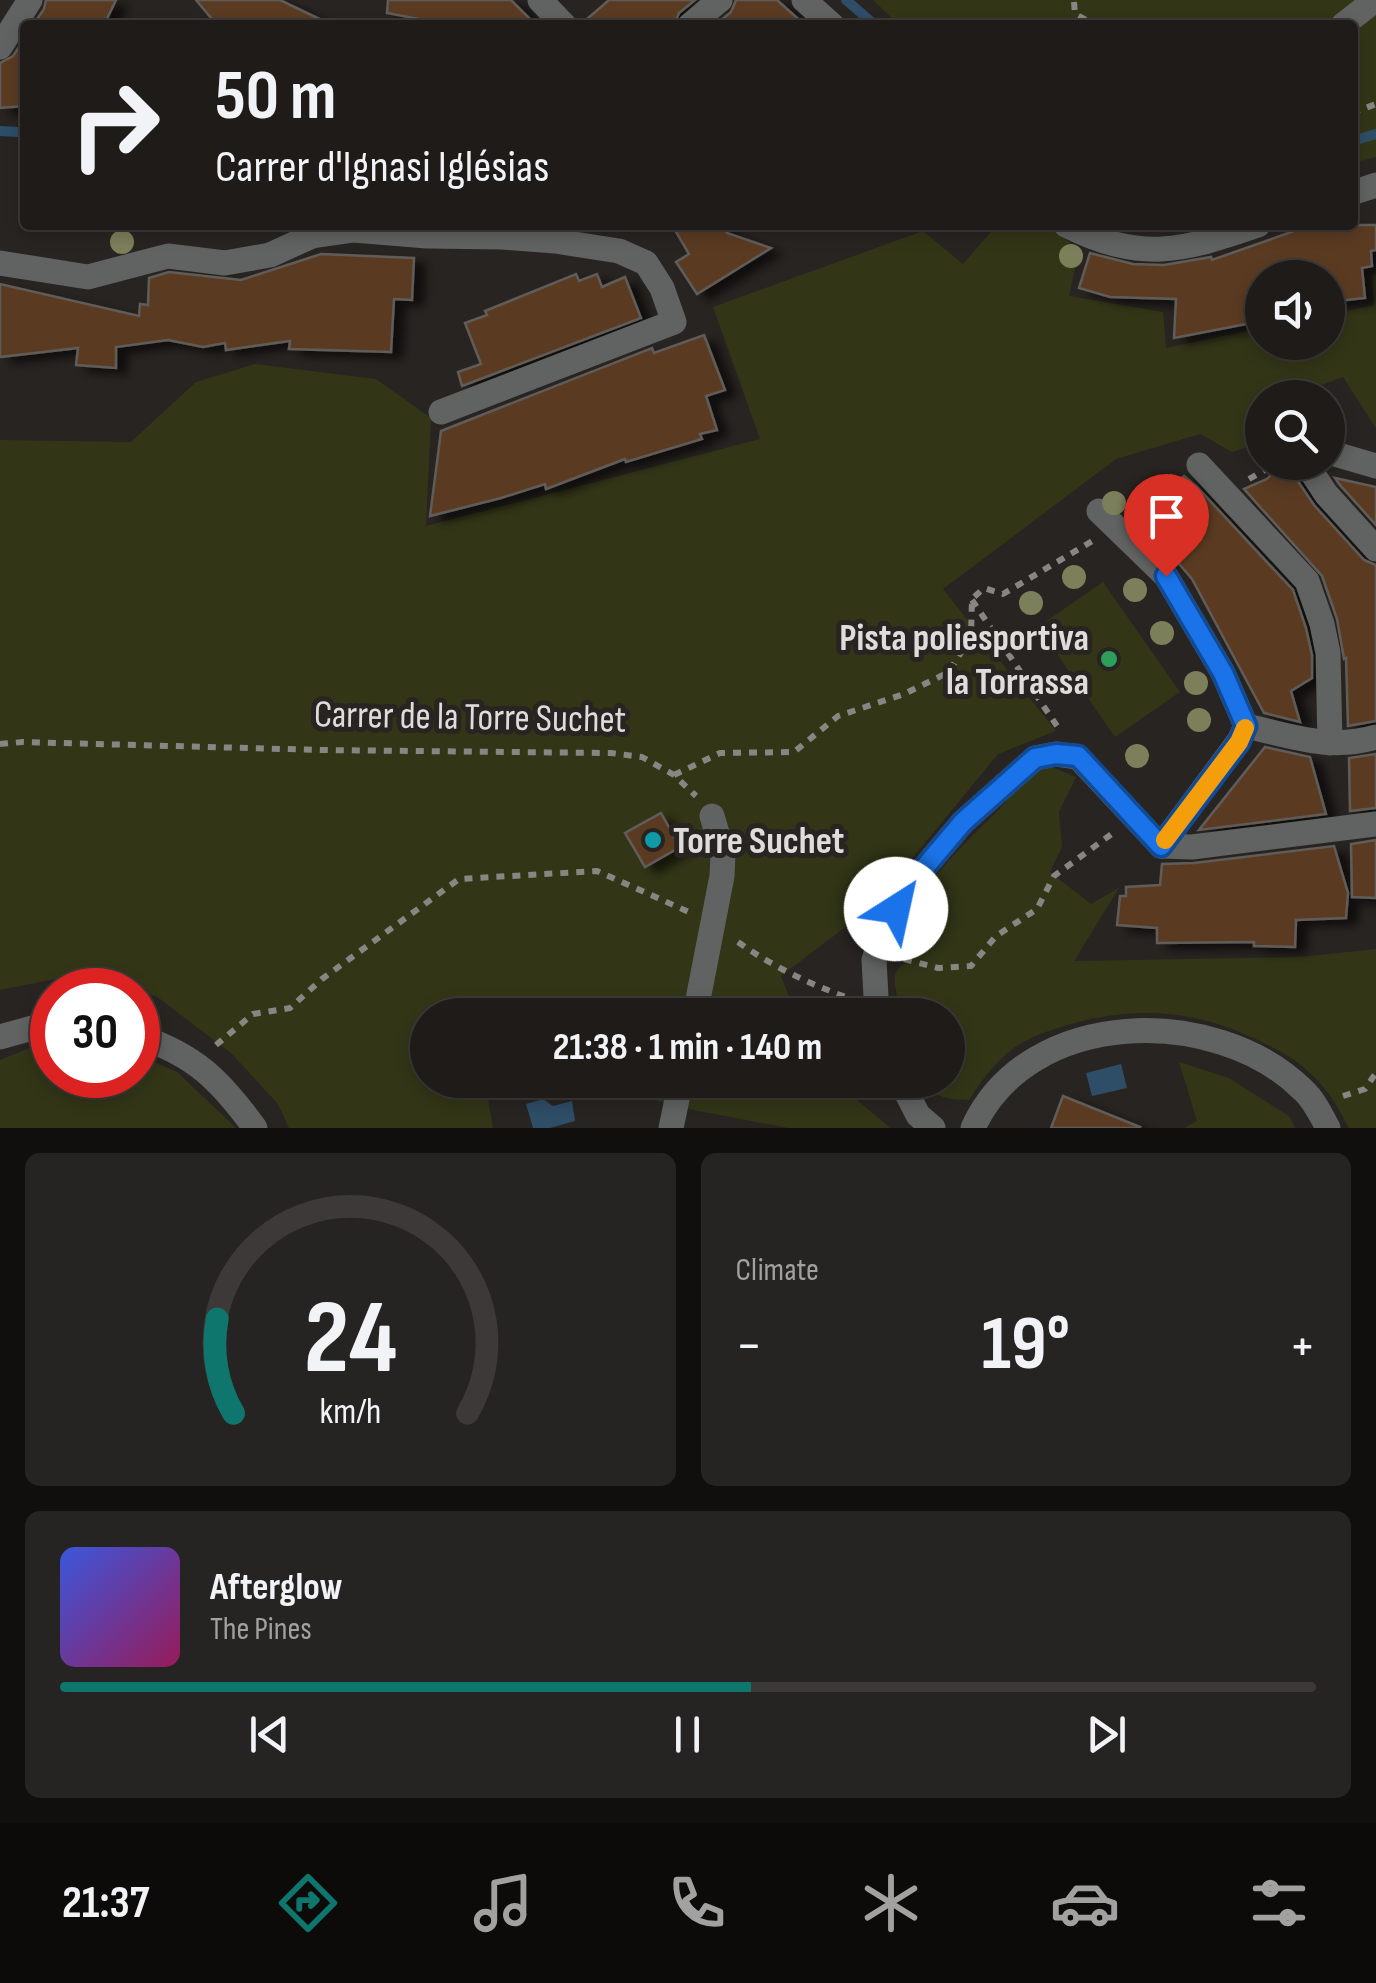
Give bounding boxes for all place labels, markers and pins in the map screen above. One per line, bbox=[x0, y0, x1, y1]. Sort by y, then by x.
pin bbox=[1124, 474, 1209, 577]
place label: Pista poliesportiva la Torrassa bbox=[839, 616, 1089, 705]
marker: Pista poliesportiva la Torrassa bbox=[1098, 648, 1120, 670]
place label: Torre Suchet bbox=[673, 819, 844, 864]
marker: Torre Suchet bbox=[642, 829, 664, 851]

